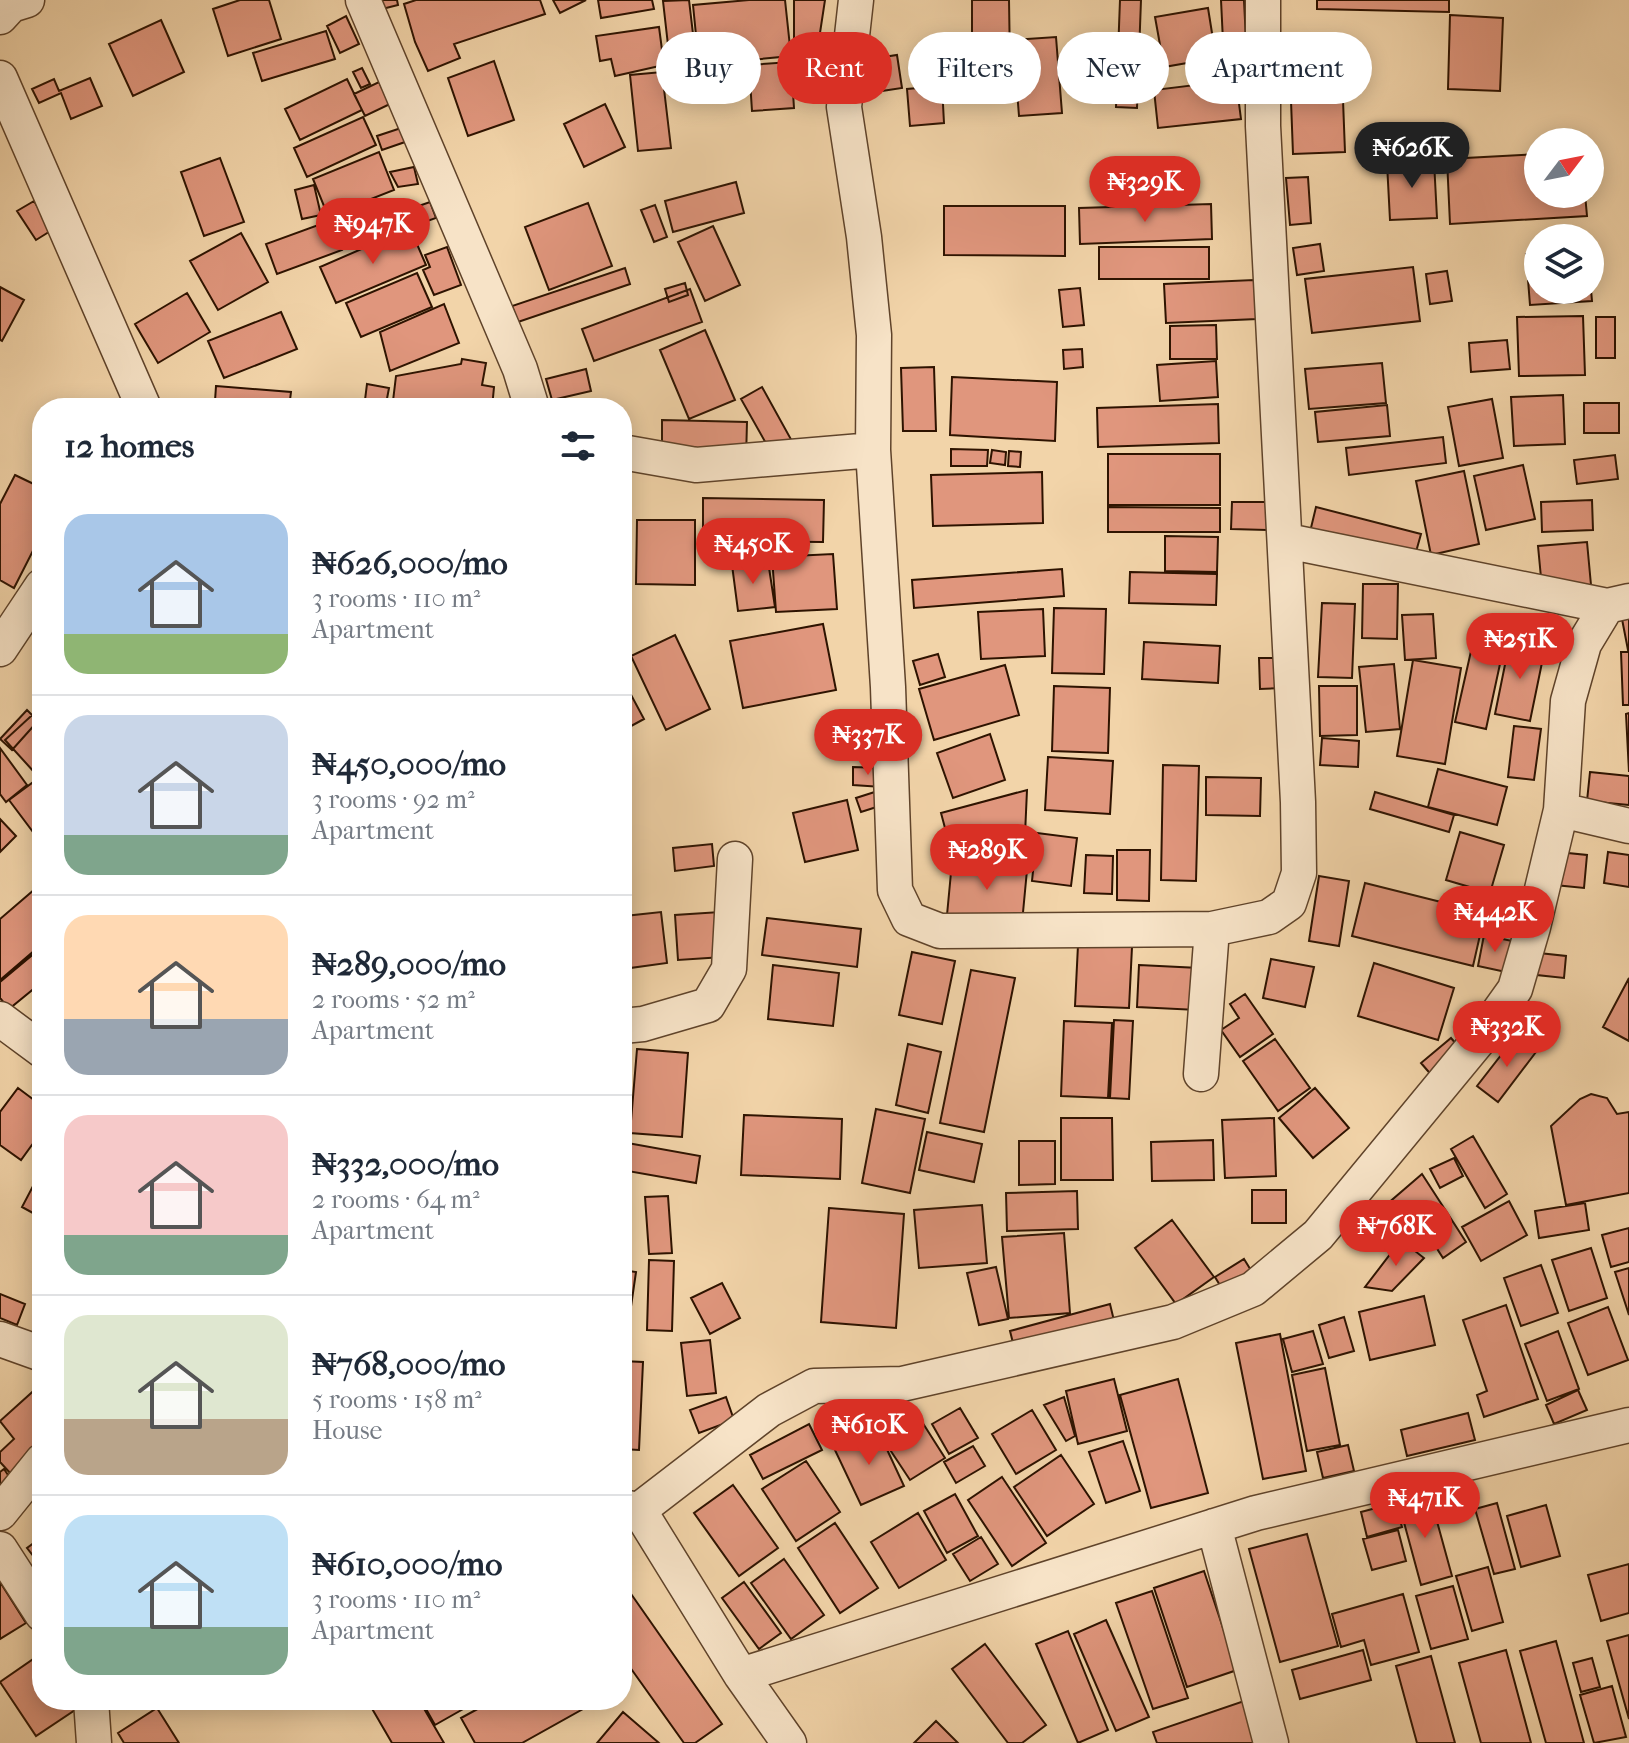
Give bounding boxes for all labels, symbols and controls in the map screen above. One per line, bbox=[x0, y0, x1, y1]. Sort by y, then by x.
chip: Buy bbox=[656, 32, 761, 104]
chip: Rent bbox=[777, 32, 892, 104]
chip: Filters bbox=[908, 32, 1041, 104]
chip: New bbox=[1057, 32, 1169, 104]
chip: Apartment bbox=[1185, 32, 1372, 104]
pin: ₦626K bbox=[1356, 122, 1468, 190]
north arrow bbox=[1524, 128, 1604, 208]
map controls bbox=[1524, 128, 1604, 304]
text: ₦626K bbox=[1372, 132, 1452, 163]
pin: ₦329K bbox=[1089, 156, 1201, 224]
text: ₦329K bbox=[1107, 166, 1183, 197]
pin: ₦947K bbox=[317, 198, 429, 266]
text: ₦947K bbox=[334, 208, 412, 239]
button: layers bbox=[1524, 224, 1604, 304]
icon: filters bbox=[556, 424, 600, 468]
text: 12 homes bbox=[64, 426, 194, 466]
pin: ₦450K bbox=[697, 518, 809, 586]
text: ₦450K bbox=[714, 528, 792, 559]
text: ₦626,000/mo bbox=[312, 543, 508, 583]
icon: home bbox=[128, 546, 224, 642]
text: 3 rooms · 110 m² bbox=[312, 583, 480, 614]
pin: ₦251K bbox=[1464, 613, 1576, 681]
text: Apartment bbox=[312, 614, 434, 645]
text: ₦251K bbox=[1484, 623, 1556, 654]
pin: ₦337K bbox=[812, 709, 924, 777]
text: ₦337K bbox=[832, 719, 904, 750]
text: ₦450,000/mo bbox=[312, 744, 506, 784]
icon: home bbox=[128, 747, 224, 843]
text: 3 rooms · 92 m² bbox=[312, 784, 475, 815]
text: Apartment bbox=[312, 815, 434, 846]
pin: ₦289K bbox=[931, 824, 1043, 892]
text: ₦289K bbox=[948, 834, 1026, 865]
pin: ₦442K bbox=[1439, 886, 1551, 954]
text: ₦442K bbox=[1454, 896, 1536, 927]
text: ₦289,000/mo bbox=[312, 944, 506, 984]
icon: home bbox=[128, 947, 224, 1043]
text: 2 rooms · 52 m² bbox=[312, 984, 475, 1015]
pin: ₦332K bbox=[1451, 1001, 1563, 1069]
text: ₦332K bbox=[1471, 1011, 1543, 1042]
text: Apartment bbox=[312, 1015, 434, 1046]
text: ₦332,000/mo bbox=[312, 1144, 499, 1184]
icon: home bbox=[128, 1147, 224, 1243]
text: 2 rooms · 64 m² bbox=[312, 1184, 480, 1215]
pin: ₦768K bbox=[1340, 1200, 1452, 1268]
text: ₦768K bbox=[1357, 1210, 1435, 1241]
text: Apartment bbox=[312, 1215, 434, 1246]
text: ₦768,000/mo bbox=[312, 1344, 505, 1384]
icon: home bbox=[128, 1347, 224, 1443]
text: 5 rooms · 158 m² bbox=[312, 1384, 482, 1415]
pin: ₦610K bbox=[813, 1399, 925, 1467]
text: ₦610K bbox=[831, 1409, 907, 1440]
text: House bbox=[312, 1415, 382, 1446]
pin: ₦471K bbox=[1369, 1472, 1481, 1540]
text: ₦471K bbox=[1388, 1482, 1462, 1513]
text: ₦610,000/mo bbox=[312, 1544, 502, 1584]
icon: home bbox=[128, 1547, 224, 1643]
text: 3 rooms · 110 m² bbox=[312, 1584, 480, 1615]
text: Apartment bbox=[312, 1615, 434, 1646]

